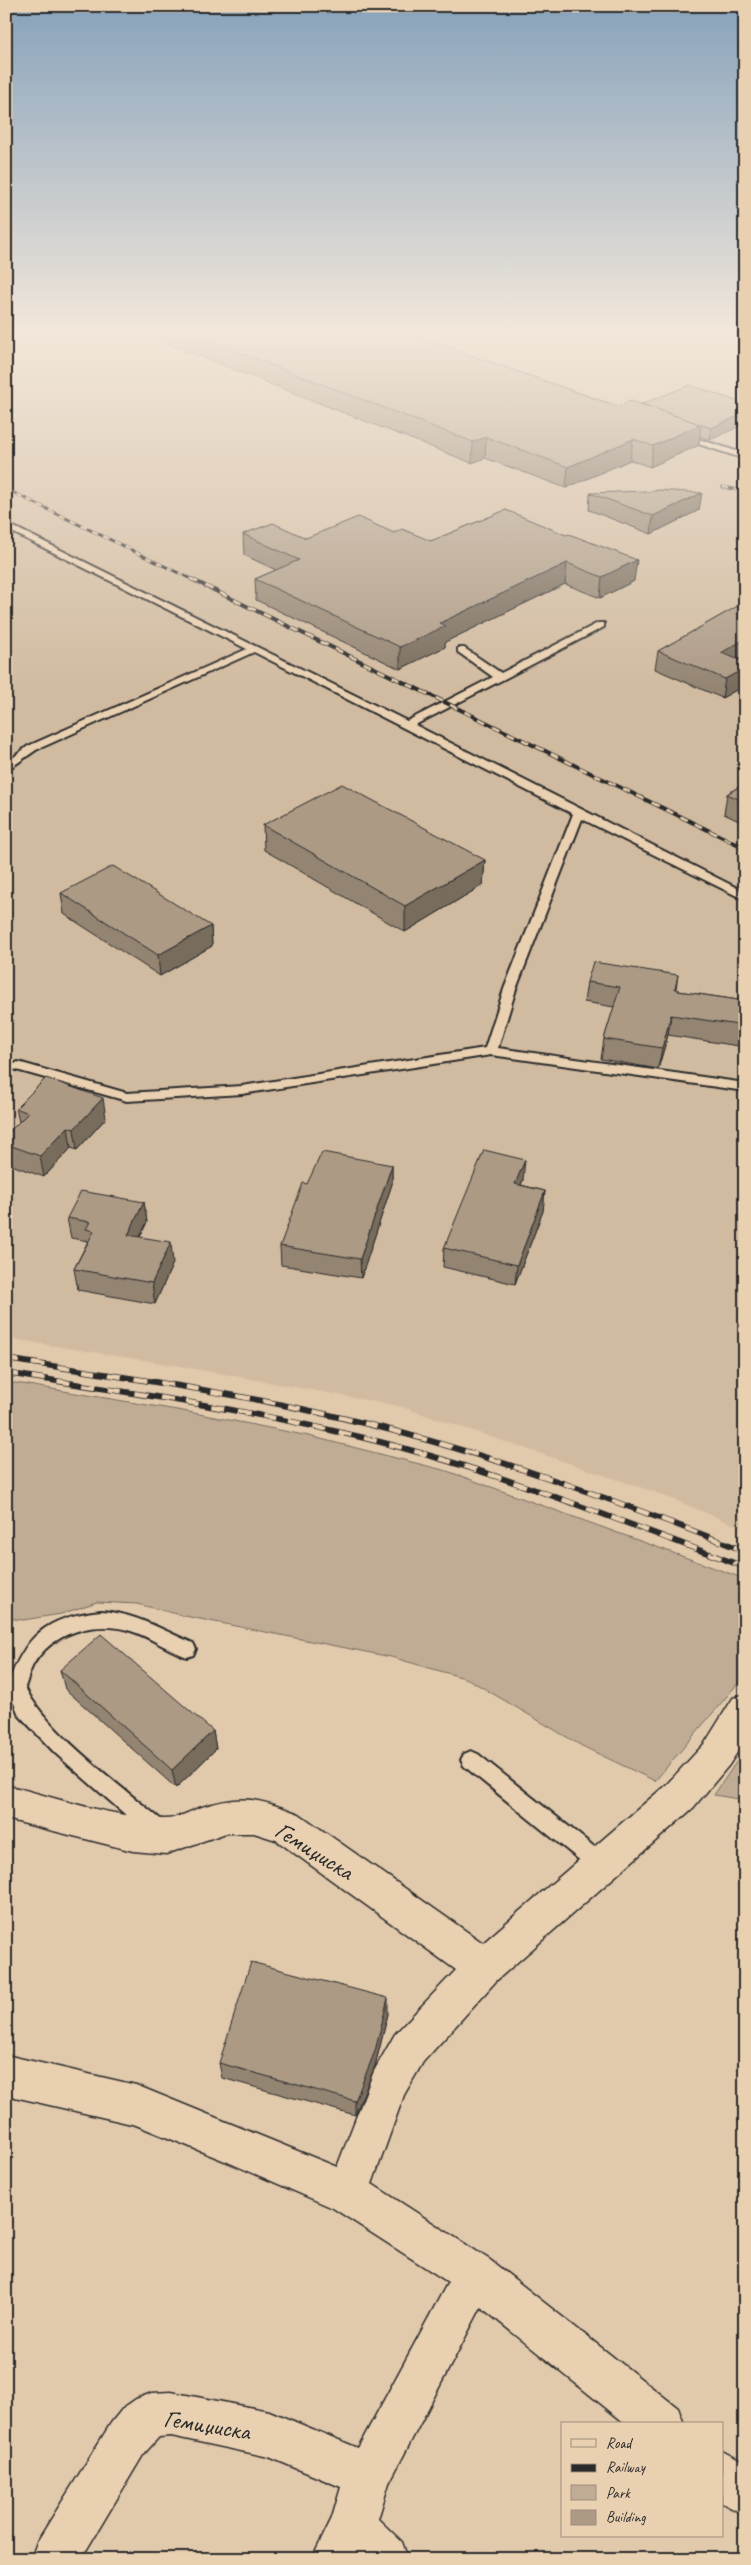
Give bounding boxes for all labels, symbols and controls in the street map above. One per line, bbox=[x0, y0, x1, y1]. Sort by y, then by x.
street label: Гемиџиска bbox=[269, 1814, 362, 1889]
street label: Гемиџиска bbox=[161, 2402, 254, 2448]
legend bbox=[561, 2422, 724, 2538]
text: Road bbox=[606, 2434, 633, 2453]
text: Railway bbox=[606, 2458, 647, 2477]
text: Park bbox=[606, 2484, 631, 2503]
text: Building bbox=[606, 2508, 646, 2527]

